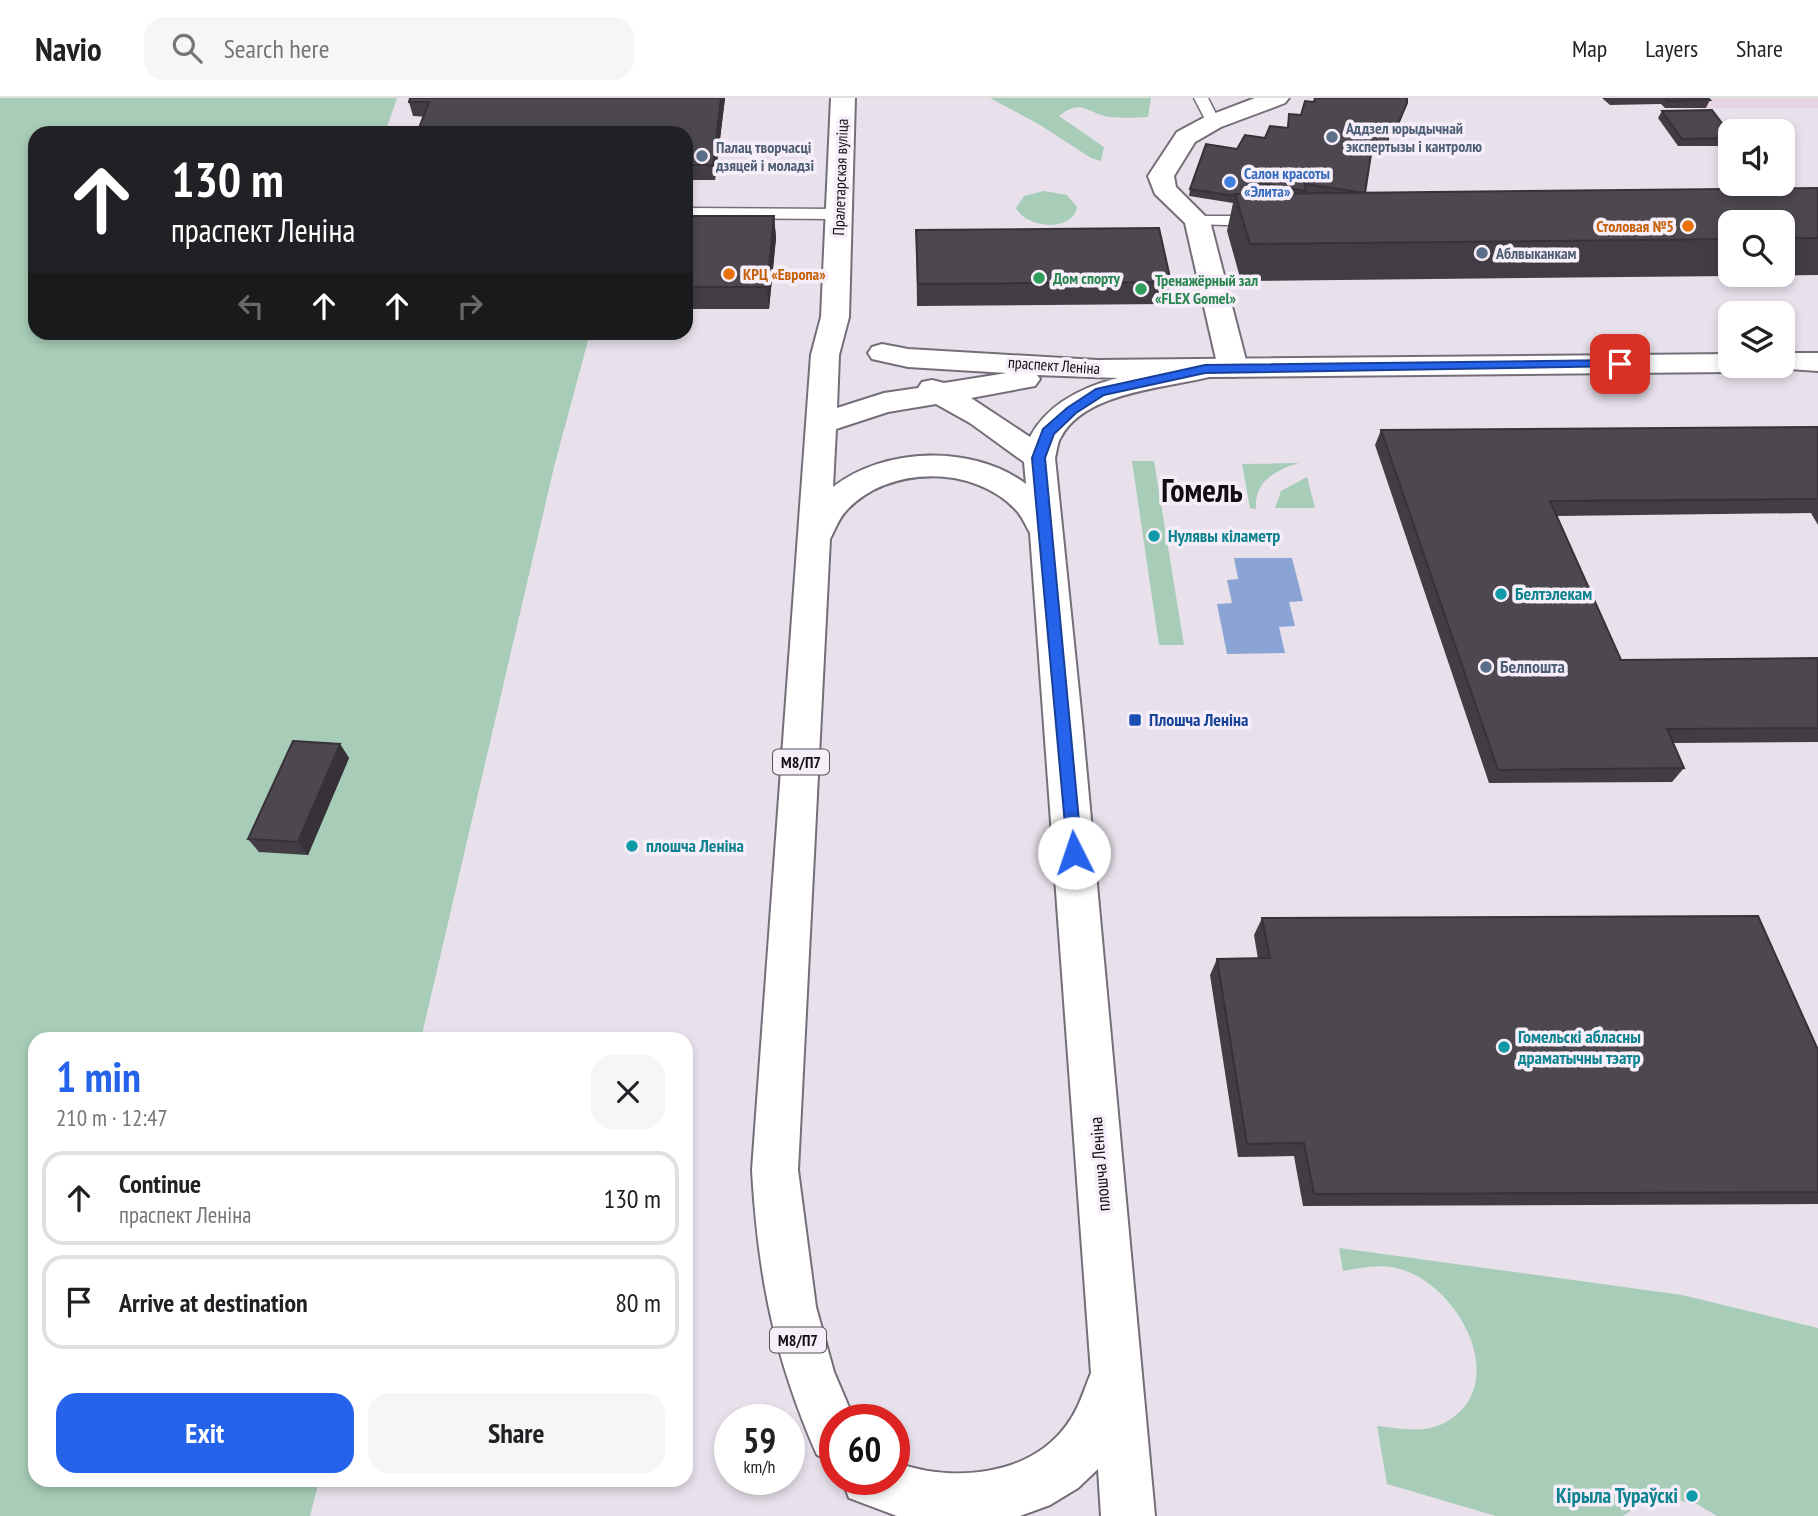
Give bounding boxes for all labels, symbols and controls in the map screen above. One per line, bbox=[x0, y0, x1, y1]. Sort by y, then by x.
search box bbox=[144, 17, 634, 80]
text: Navio bbox=[35, 27, 102, 70]
icon: search bbox=[168, 29, 206, 67]
text: Search here bbox=[224, 32, 329, 65]
text: Map bbox=[1572, 33, 1607, 64]
text: Layers bbox=[1645, 33, 1698, 64]
text: Share bbox=[1736, 33, 1783, 64]
street label: Пралетарская вуліца bbox=[828, 118, 852, 236]
place label: Аддзел юрыдычнай экспертызы і кантролю bbox=[1345, 118, 1482, 156]
map controls bbox=[1718, 119, 1795, 378]
button: sound bbox=[1718, 119, 1795, 196]
marker: Аддзел юрыдычнай экспертызы і кантролю bbox=[1324, 129, 1340, 145]
place label: Палац творчасці дзяцей і моладзі bbox=[715, 137, 814, 175]
text: 130 m bbox=[171, 147, 284, 211]
marker: Палац творчасці дзяцей і моладзі bbox=[694, 148, 710, 164]
icon: ahead bbox=[56, 154, 147, 245]
place label: Салон красоты «Элита» bbox=[1244, 163, 1330, 201]
marker: Салон красоты «Элита» bbox=[1222, 174, 1238, 190]
text: праспект Леніна bbox=[171, 209, 355, 251]
button: search bbox=[1718, 210, 1795, 287]
place label: Столовая №5 bbox=[1596, 216, 1674, 236]
marker: Столовая №5 bbox=[1680, 218, 1696, 234]
place label: Аблвыканкам bbox=[1495, 243, 1577, 263]
marker: Аблвыканкам bbox=[1474, 245, 1490, 261]
place label: КРЦ «Европа» bbox=[743, 264, 826, 284]
marker: КРЦ «Европа» bbox=[721, 266, 737, 282]
place label: Дом спорту bbox=[1053, 268, 1120, 288]
marker: Дом спорту bbox=[1031, 270, 1047, 286]
place label: Тренажёрный зал «FLEX Gomel» bbox=[1155, 270, 1258, 308]
marker: Тренажёрный зал «FLEX Gomel» bbox=[1133, 281, 1149, 297]
icon: left bbox=[232, 287, 270, 325]
icon: ahead bbox=[305, 287, 343, 325]
icon: ahead bbox=[378, 287, 416, 325]
icon: right bbox=[451, 287, 489, 325]
button: layers bbox=[1718, 301, 1795, 378]
pin bbox=[1590, 334, 1650, 394]
icon: arrive bbox=[1601, 345, 1639, 383]
street label: праспект Леніна bbox=[1007, 352, 1101, 378]
district label: Гомель bbox=[1161, 469, 1243, 511]
place label: Нулявы кіламетр bbox=[1168, 524, 1280, 547]
marker: Нулявы кіламетр bbox=[1146, 528, 1162, 544]
place label: Белтэлекам bbox=[1515, 582, 1592, 605]
marker: Белтэлекам bbox=[1493, 586, 1509, 602]
place label: Белпошта bbox=[1500, 655, 1565, 678]
marker: Белпошта bbox=[1478, 659, 1494, 675]
place label: Плошча Леніна bbox=[1149, 708, 1248, 731]
marker: Плошча Леніна bbox=[1127, 712, 1143, 728]
road number: М8/П7 bbox=[773, 750, 829, 775]
position arrow bbox=[1037, 816, 1111, 890]
place label: плошча Леніна bbox=[646, 834, 744, 857]
marker: плошча Леніна bbox=[624, 838, 640, 854]
place label: Гомельскі абласны драматычны тэатр bbox=[1517, 1025, 1641, 1069]
marker: Гомельскі абласны драматычны тэатр bbox=[1496, 1039, 1512, 1055]
text: 1 min bbox=[56, 1049, 141, 1104]
button: close bbox=[591, 1055, 665, 1129]
text: 210 m · 12:47 bbox=[56, 1103, 168, 1132]
street label: плошча Леніна bbox=[1084, 1116, 1115, 1212]
text: Continue bbox=[119, 1167, 201, 1200]
icon: ahead bbox=[60, 1179, 98, 1217]
text: 130 m bbox=[603, 1182, 661, 1215]
text: праспект Леніна bbox=[119, 1200, 251, 1229]
icon: arrive bbox=[60, 1283, 98, 1321]
text: Arrive at destination bbox=[119, 1286, 308, 1319]
text: 80 m bbox=[615, 1286, 661, 1319]
road number: М8/П7 bbox=[770, 1328, 826, 1352]
button: Exit bbox=[56, 1393, 354, 1473]
button: Share bbox=[368, 1393, 665, 1473]
speed limit sign: 60 bbox=[819, 1404, 910, 1495]
text: 59 bbox=[743, 1417, 776, 1463]
text: km/h bbox=[744, 1455, 775, 1478]
place label: Кірыла Тураўскі bbox=[1556, 1482, 1678, 1509]
marker: Кірыла Тураўскі bbox=[1684, 1488, 1700, 1504]

